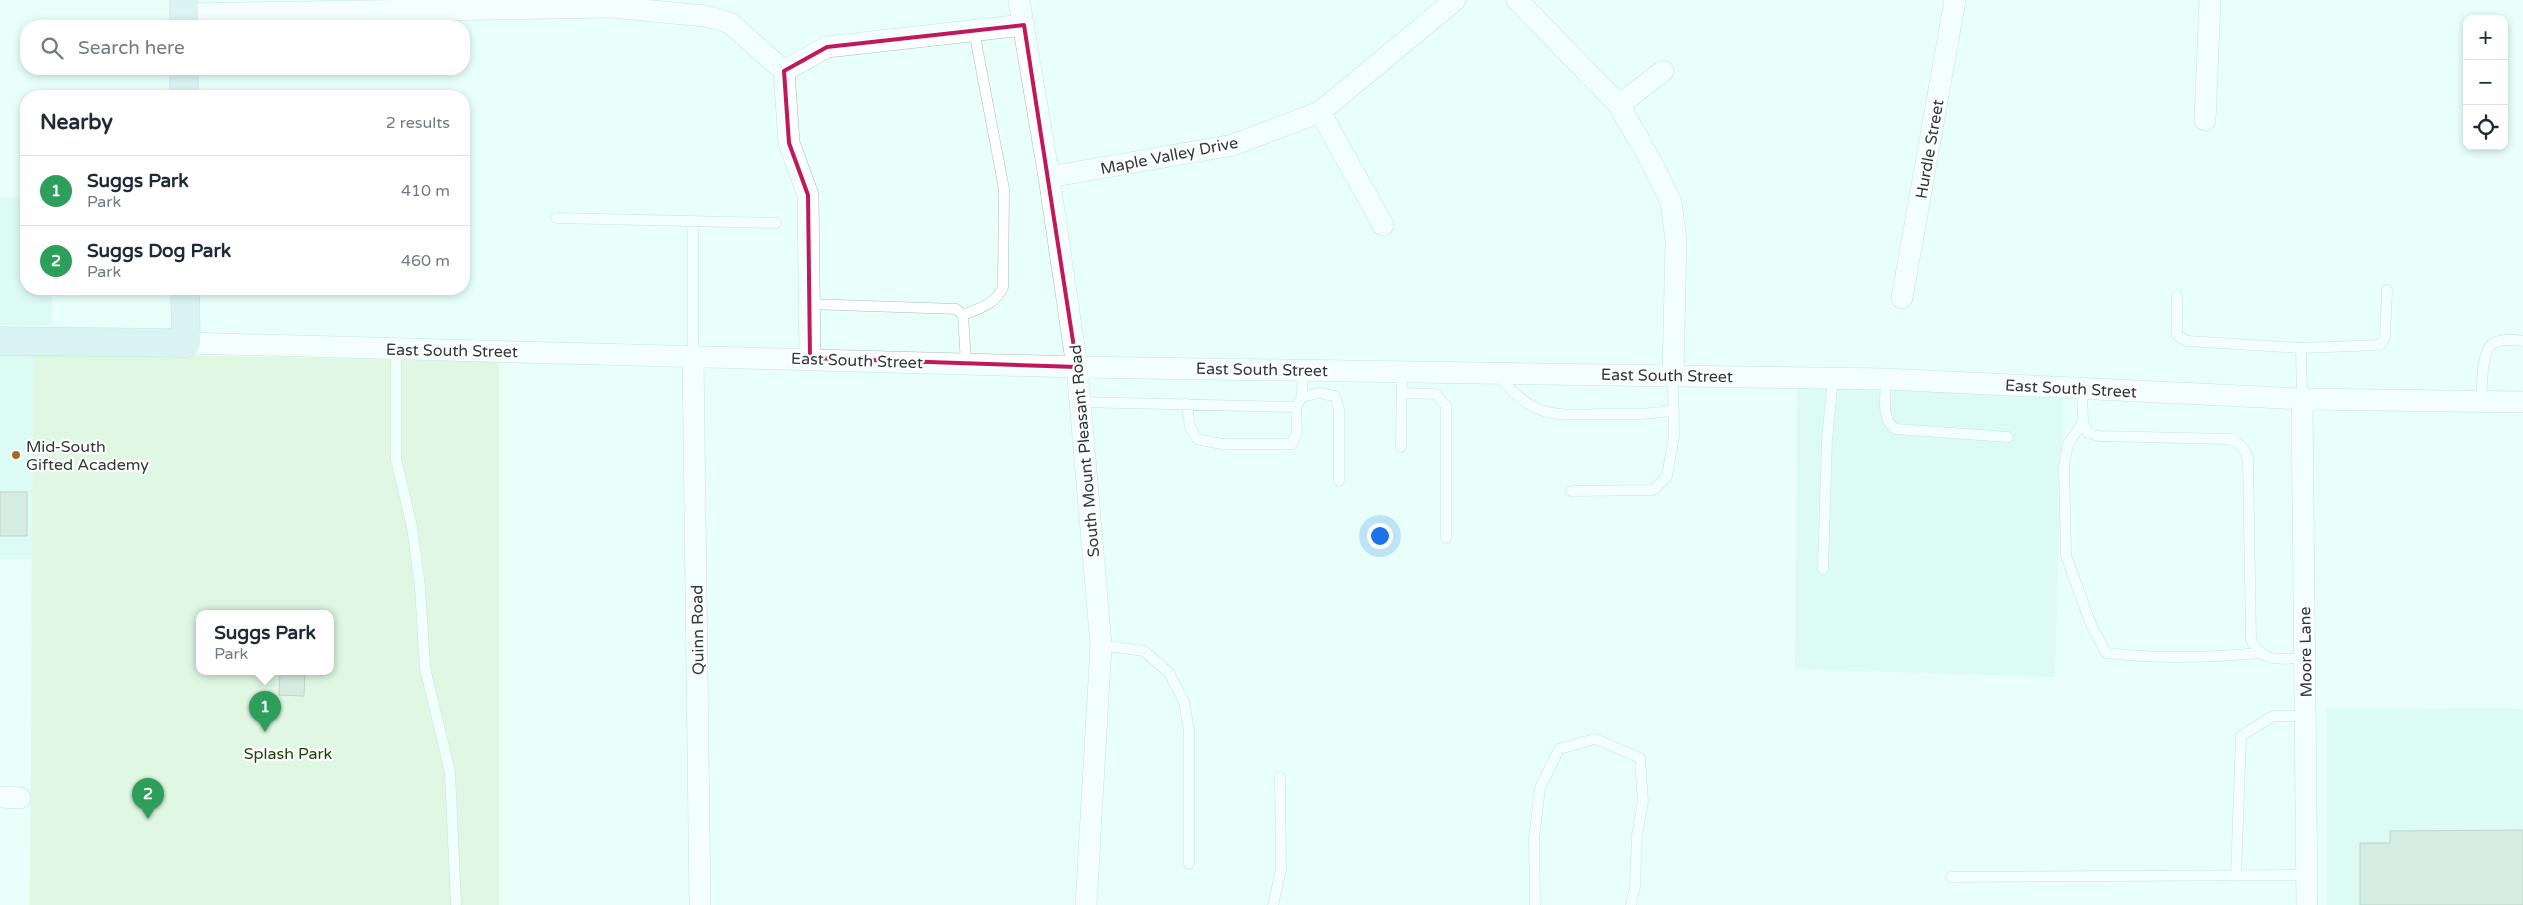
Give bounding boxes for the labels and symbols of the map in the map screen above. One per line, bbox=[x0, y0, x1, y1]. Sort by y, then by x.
street label: Hurdle Street bbox=[1911, 98, 1949, 200]
street label: Maple Valley Drive bbox=[1099, 133, 1240, 179]
street label: East South Street bbox=[386, 340, 518, 362]
street label: South Mount Pleasant Road bbox=[1066, 344, 1104, 558]
street label: East South Street bbox=[791, 349, 923, 373]
street label: East South Street bbox=[1196, 359, 1328, 381]
street label: East South Street bbox=[1601, 365, 1733, 387]
street label: East South Street bbox=[2004, 376, 2137, 402]
place label: Mid-South Gifted Academy bbox=[26, 437, 149, 475]
marker: Mid-South Gifted Academy bbox=[10, 449, 22, 461]
your location bbox=[1367, 523, 1393, 549]
street label: Quinn Road bbox=[687, 585, 709, 675]
street label: Moore Lane bbox=[2295, 606, 2317, 698]
pin: 1 bbox=[249, 691, 281, 732]
park label: Splash Park bbox=[244, 744, 333, 764]
pin: 2 bbox=[132, 778, 164, 819]

